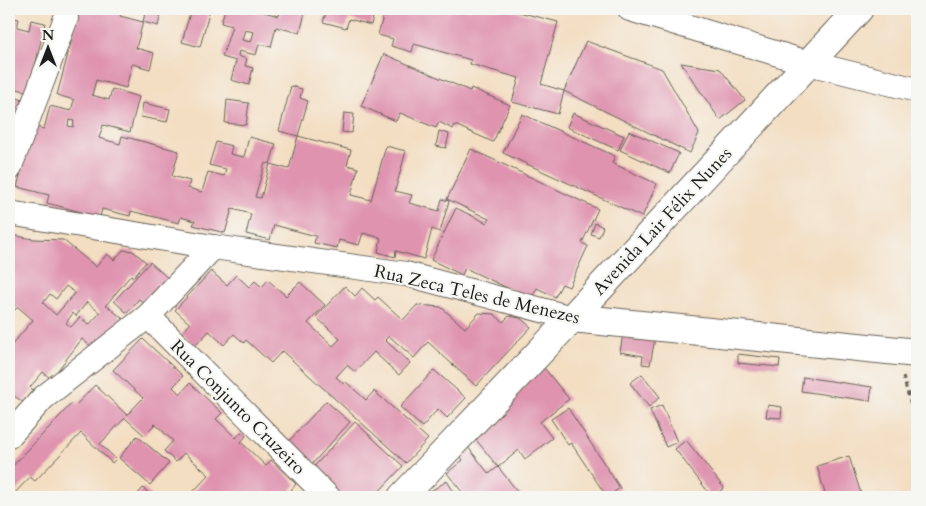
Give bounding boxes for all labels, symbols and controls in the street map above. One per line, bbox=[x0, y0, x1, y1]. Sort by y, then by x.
north arrow bbox=[22, 22, 72, 72]
text: N bbox=[42, 26, 54, 45]
street label: Avenida Lair Félix Nunes bbox=[587, 142, 738, 301]
street label: Rua Zeca Teles de Menezes bbox=[372, 259, 582, 330]
street label: Rua Conjunto Cruzeiro bbox=[164, 334, 311, 481]

